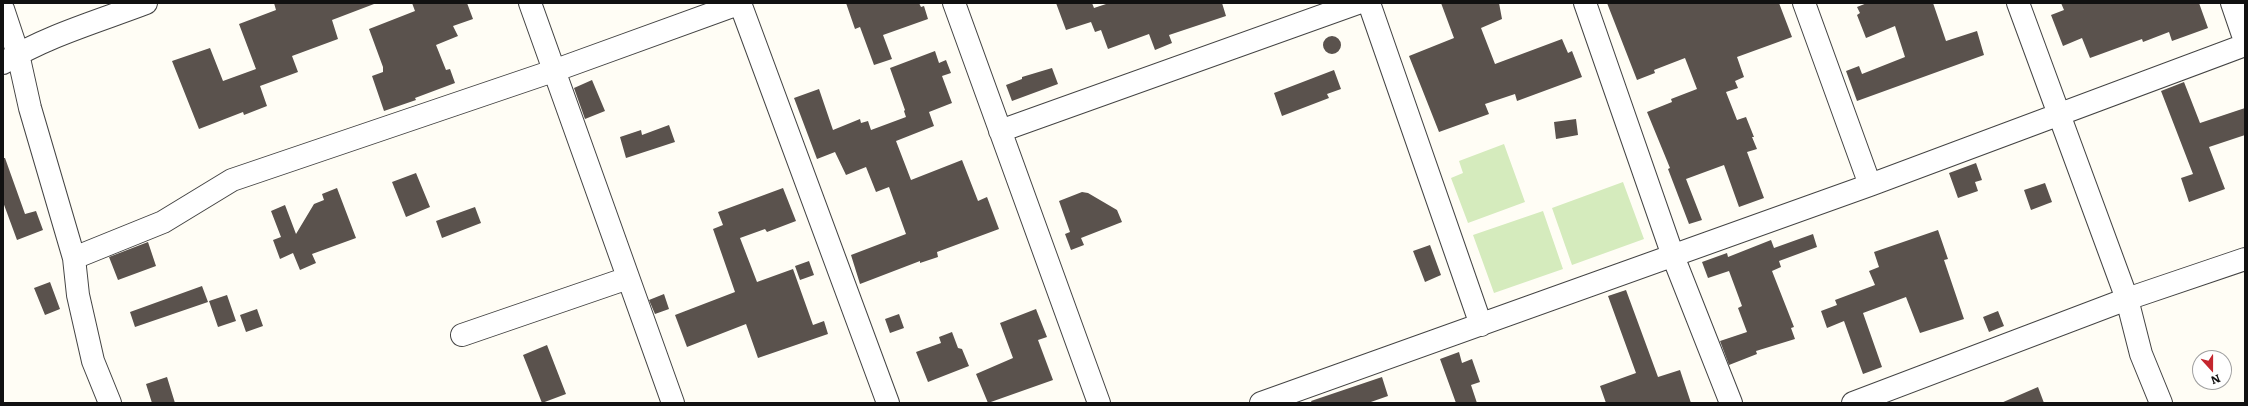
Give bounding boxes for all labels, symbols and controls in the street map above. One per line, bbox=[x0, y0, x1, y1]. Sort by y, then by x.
north arrow bbox=[2192, 350, 2232, 390]
text: N bbox=[2209, 371, 2223, 389]

